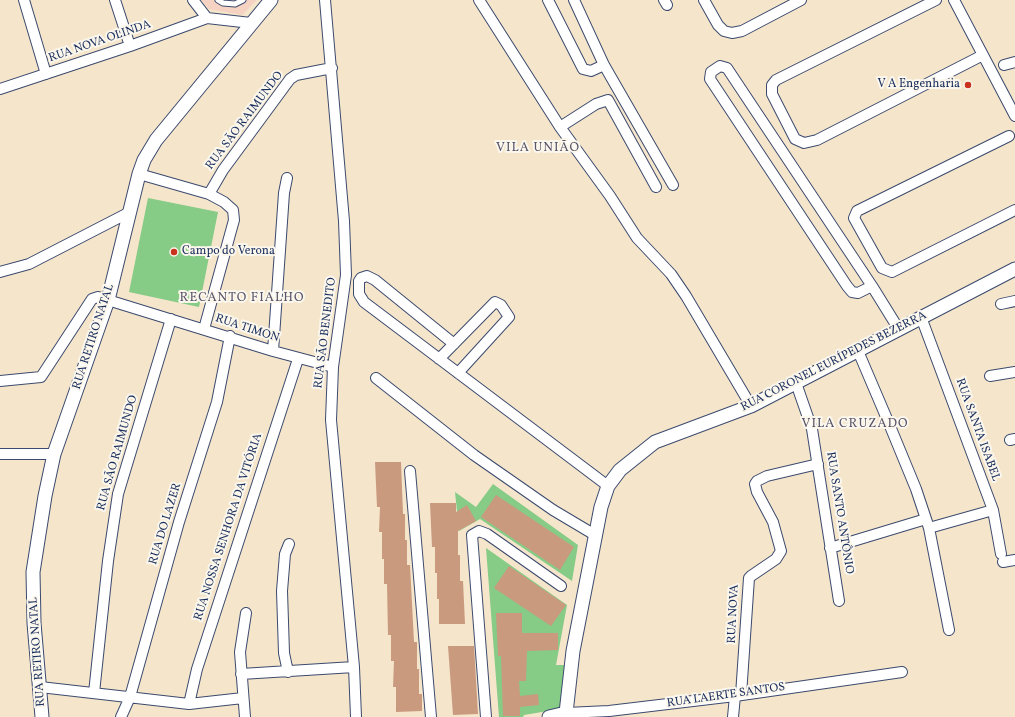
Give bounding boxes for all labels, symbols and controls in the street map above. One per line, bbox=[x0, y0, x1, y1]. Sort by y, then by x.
street label: RUA NOVA OLINDA bbox=[47, 18, 153, 66]
street label: RUA SÃO RAIMUNDO bbox=[203, 69, 287, 173]
place label: V A Engenharia bbox=[877, 78, 960, 92]
marker: V A Engenharia bbox=[963, 80, 973, 90]
district label: VILA UNIÃO bbox=[496, 141, 580, 157]
place label: Campo do Verona bbox=[182, 245, 275, 259]
marker: Campo do Verona bbox=[169, 247, 179, 257]
street label: RUA SÃO BENEDITO bbox=[312, 277, 340, 389]
street label: RUA RETIRO NATAL bbox=[70, 283, 118, 391]
district label: RECANTO FIALHO bbox=[180, 291, 304, 307]
street label: RUA CORONEL EURÍPEDES BEZERRA bbox=[739, 309, 929, 415]
street label: RUA TIMON bbox=[213, 312, 281, 346]
street label: RUA SANTA ISABEL bbox=[952, 377, 1002, 483]
street label: RUA SÃO RAIMUNDO bbox=[95, 394, 141, 512]
district label: VILA CRUZADO bbox=[801, 417, 909, 433]
street label: RUA NOSSA SENHORA DA VITÓRIA bbox=[192, 431, 266, 623]
street label: RUA SANTO ANTÔNIO bbox=[822, 451, 856, 575]
street label: RUA DO LAZER bbox=[147, 481, 185, 567]
street label: RUA NOVA bbox=[725, 584, 743, 644]
street label: RUA RETIRO NATAL bbox=[27, 597, 49, 707]
street label: RUA LAERTE SANTOS bbox=[666, 681, 786, 711]

